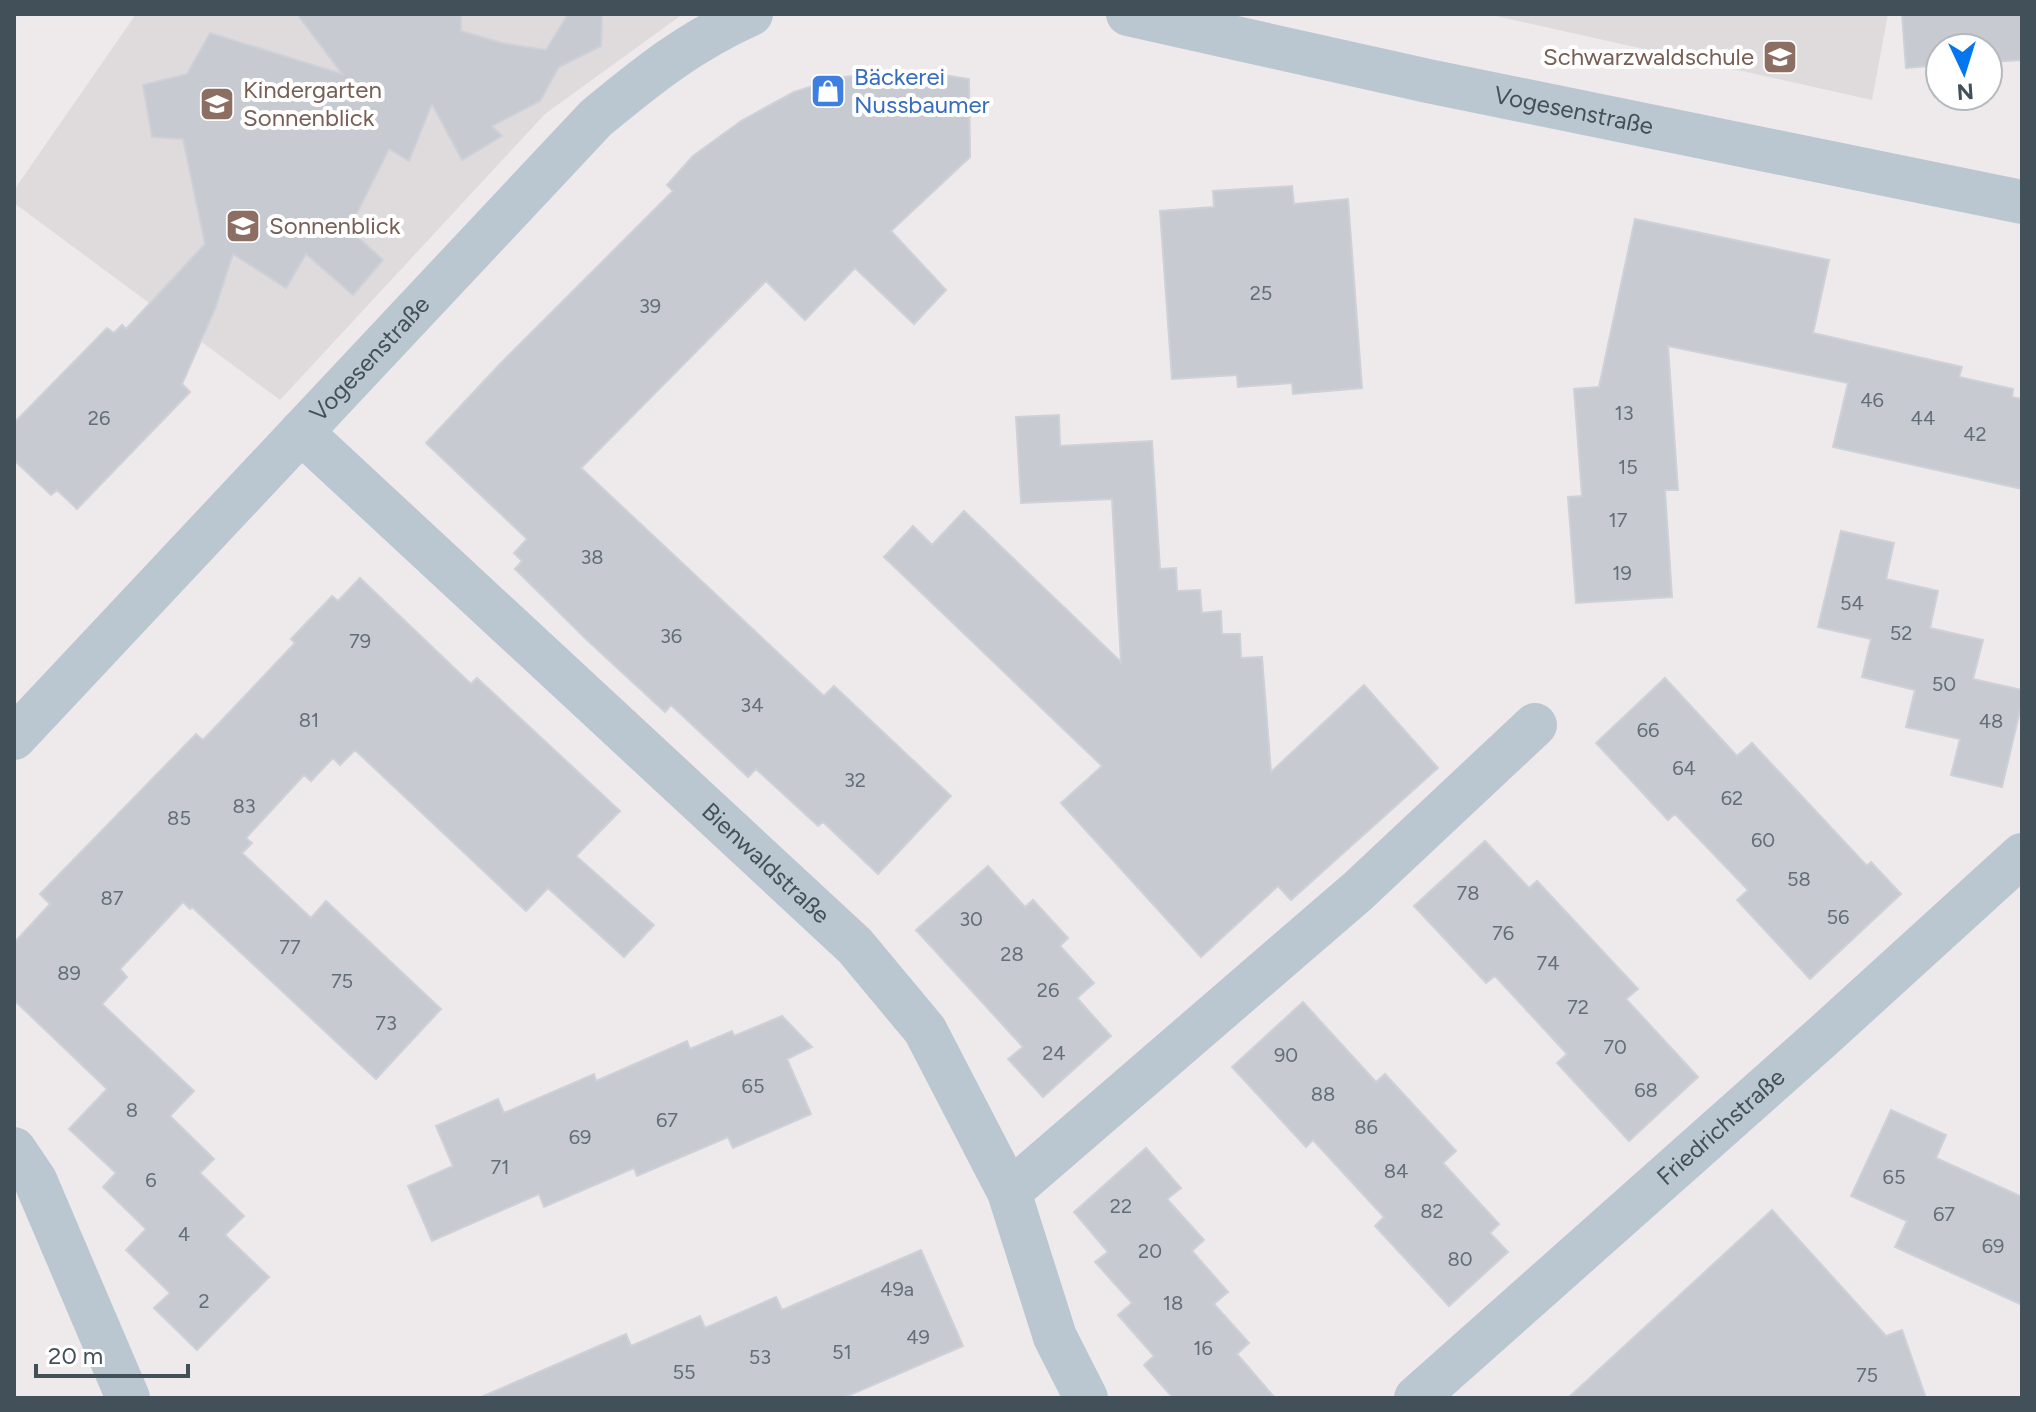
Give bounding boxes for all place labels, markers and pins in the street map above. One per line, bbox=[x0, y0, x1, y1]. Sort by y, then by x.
school or university icon: Schwarzwaldschule bbox=[1761, 38, 1799, 76]
place label: Schwarzwaldschule bbox=[1543, 42, 1754, 71]
place label: Bäckerei Nussbaumer bbox=[854, 62, 990, 119]
shop icon: Bäckerei Nussbaumer bbox=[809, 72, 847, 110]
place label: Kindergarten Sonnenblick bbox=[243, 75, 382, 132]
school or university icon: Kindergarten Sonnenblick bbox=[198, 85, 236, 123]
school or university icon: Sonnenblick bbox=[224, 207, 262, 245]
place label: Sonnenblick bbox=[269, 211, 401, 240]

